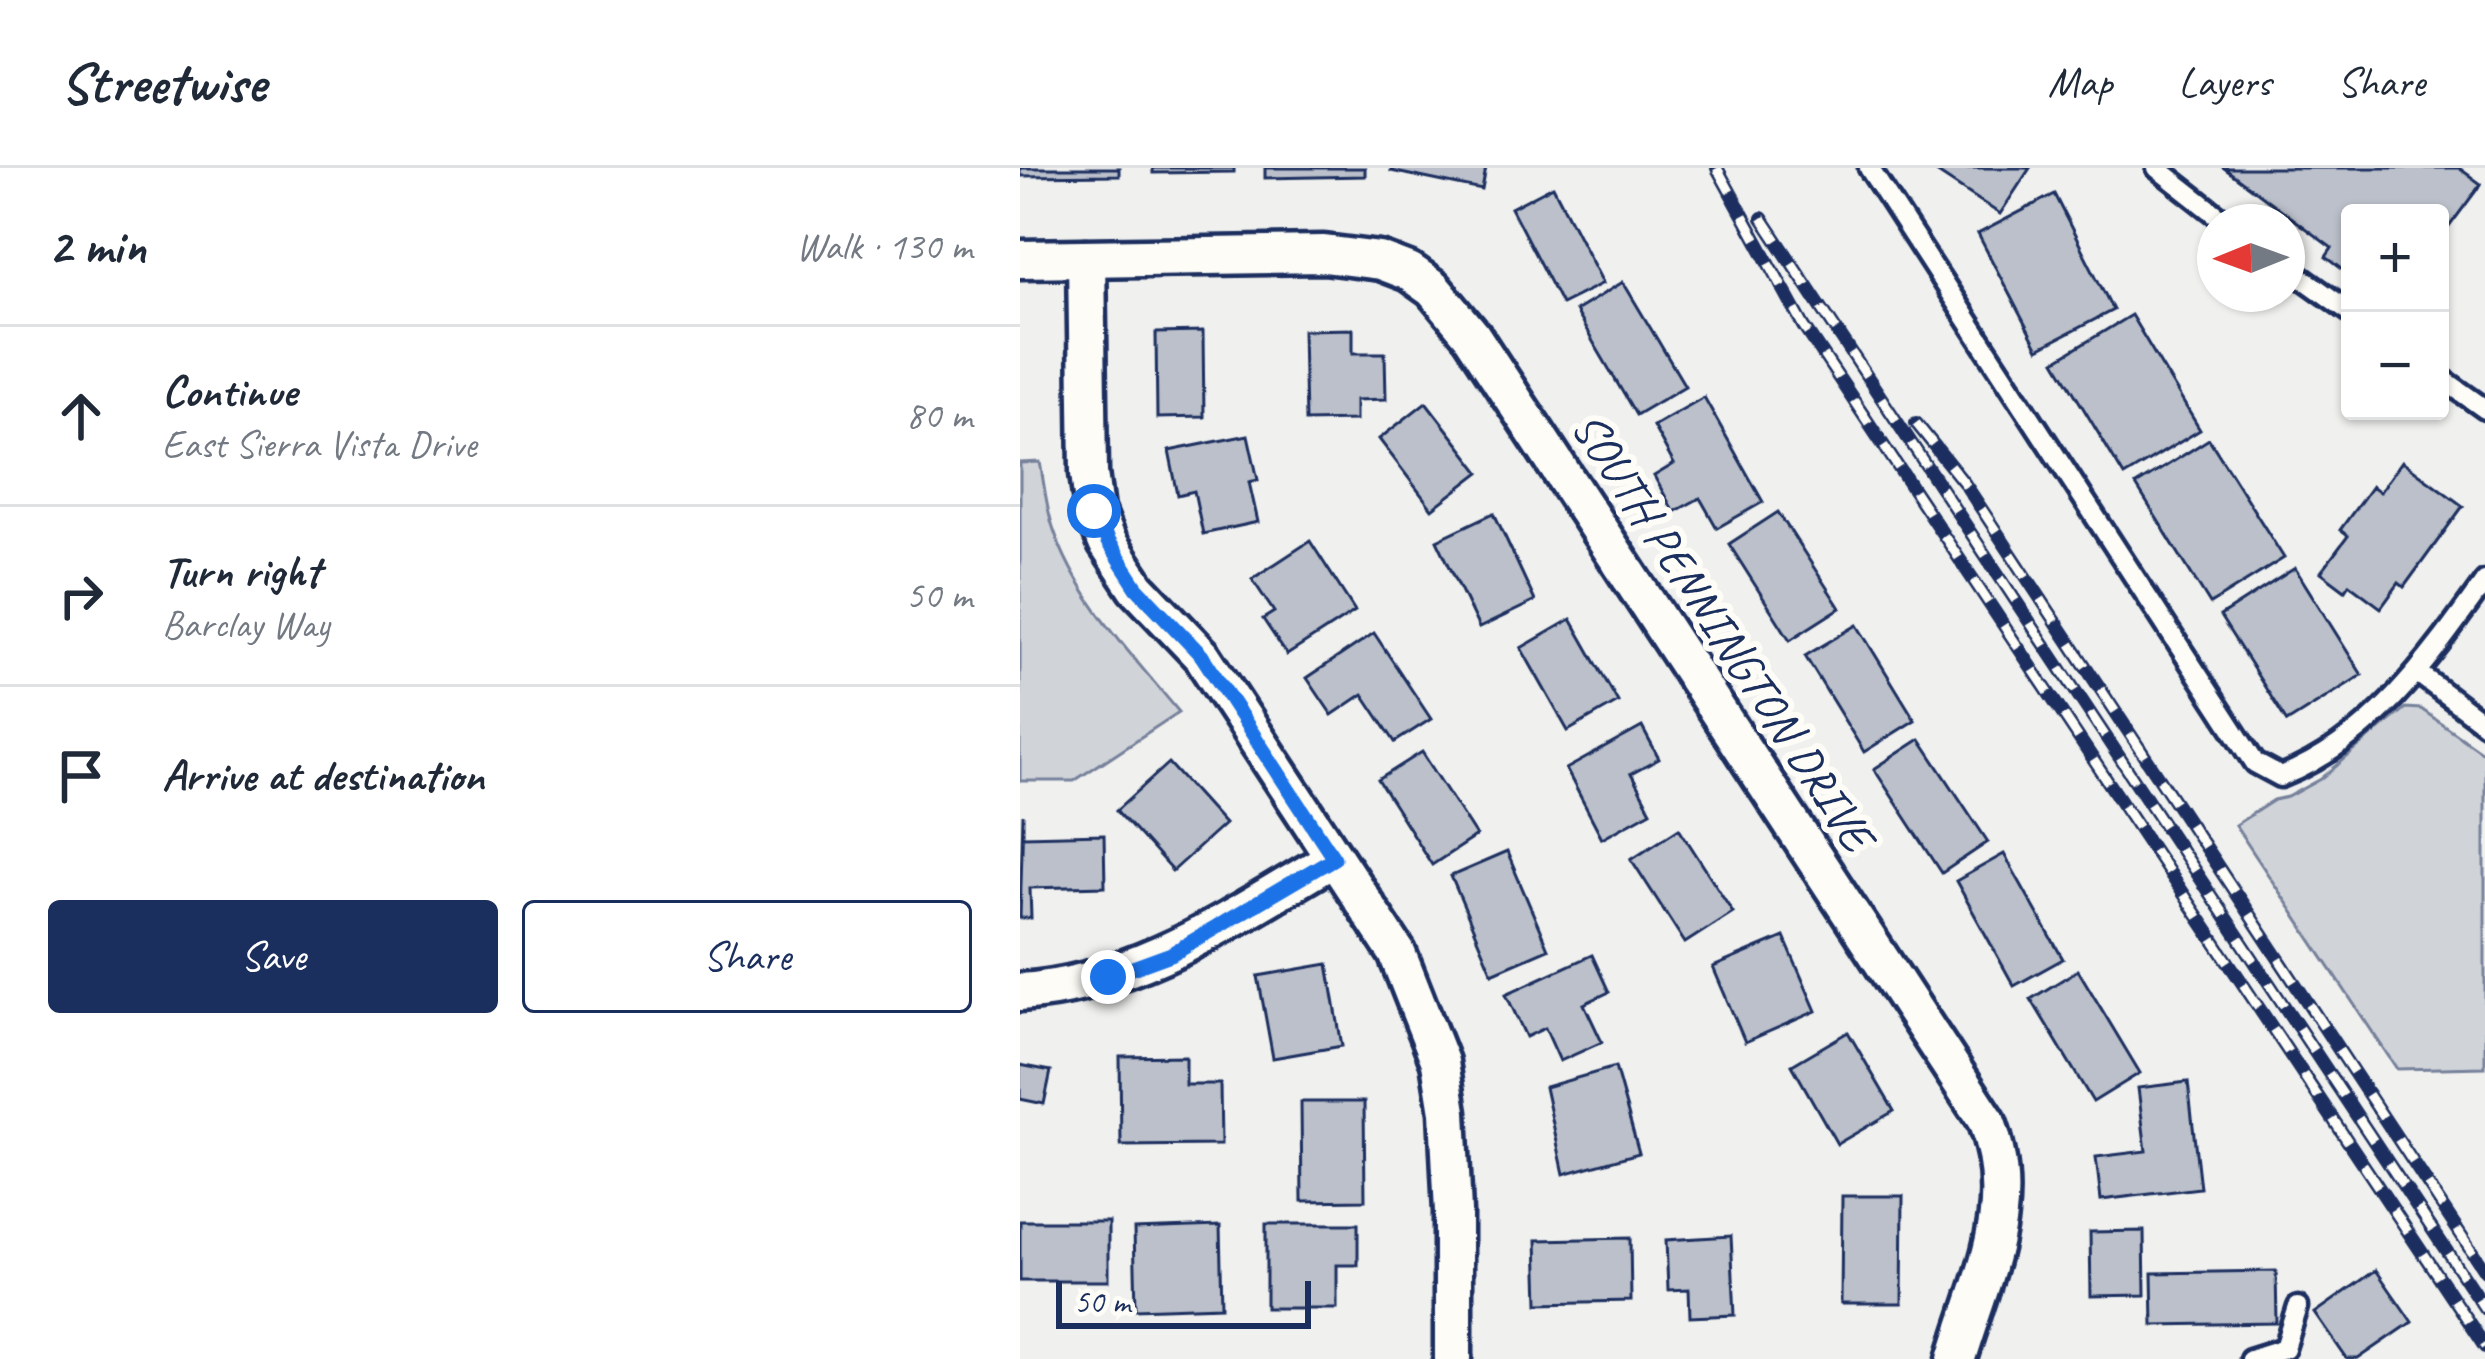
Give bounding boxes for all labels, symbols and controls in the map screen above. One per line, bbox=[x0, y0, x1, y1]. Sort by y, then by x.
text: Streetwise bbox=[60, 47, 265, 119]
text: Map bbox=[2048, 56, 2112, 109]
text: Layers bbox=[2178, 56, 2271, 109]
text: Share bbox=[2337, 56, 2425, 109]
north arrow bbox=[2197, 204, 2305, 312]
map controls bbox=[2341, 204, 2449, 420]
button: + bbox=[2341, 204, 2449, 312]
text: 2 min bbox=[48, 214, 146, 278]
text: Walk · 130 m bbox=[796, 222, 972, 271]
button: − bbox=[2341, 312, 2449, 420]
text: Continue bbox=[162, 363, 296, 420]
icon: ahead bbox=[48, 383, 114, 449]
text: 80 m bbox=[906, 391, 972, 440]
street label: SOUTH PENNINGTON DRIVE bbox=[1559, 401, 1890, 866]
text: East Sierra Vista Drive bbox=[162, 420, 476, 469]
route start bbox=[1067, 484, 1121, 538]
text: Turn right bbox=[162, 543, 320, 600]
icon: right bbox=[48, 563, 114, 629]
text: 50 m bbox=[906, 571, 972, 620]
text: Barclay Way bbox=[162, 600, 329, 649]
icon: arrive bbox=[48, 743, 114, 809]
text: Arrive at destination bbox=[162, 747, 484, 804]
button: Save bbox=[48, 900, 498, 1013]
button: Share bbox=[522, 900, 972, 1013]
route end bbox=[1081, 950, 1135, 1004]
scale bar bbox=[1056, 1275, 1311, 1328]
text: 50 m bbox=[1074, 1281, 1130, 1323]

